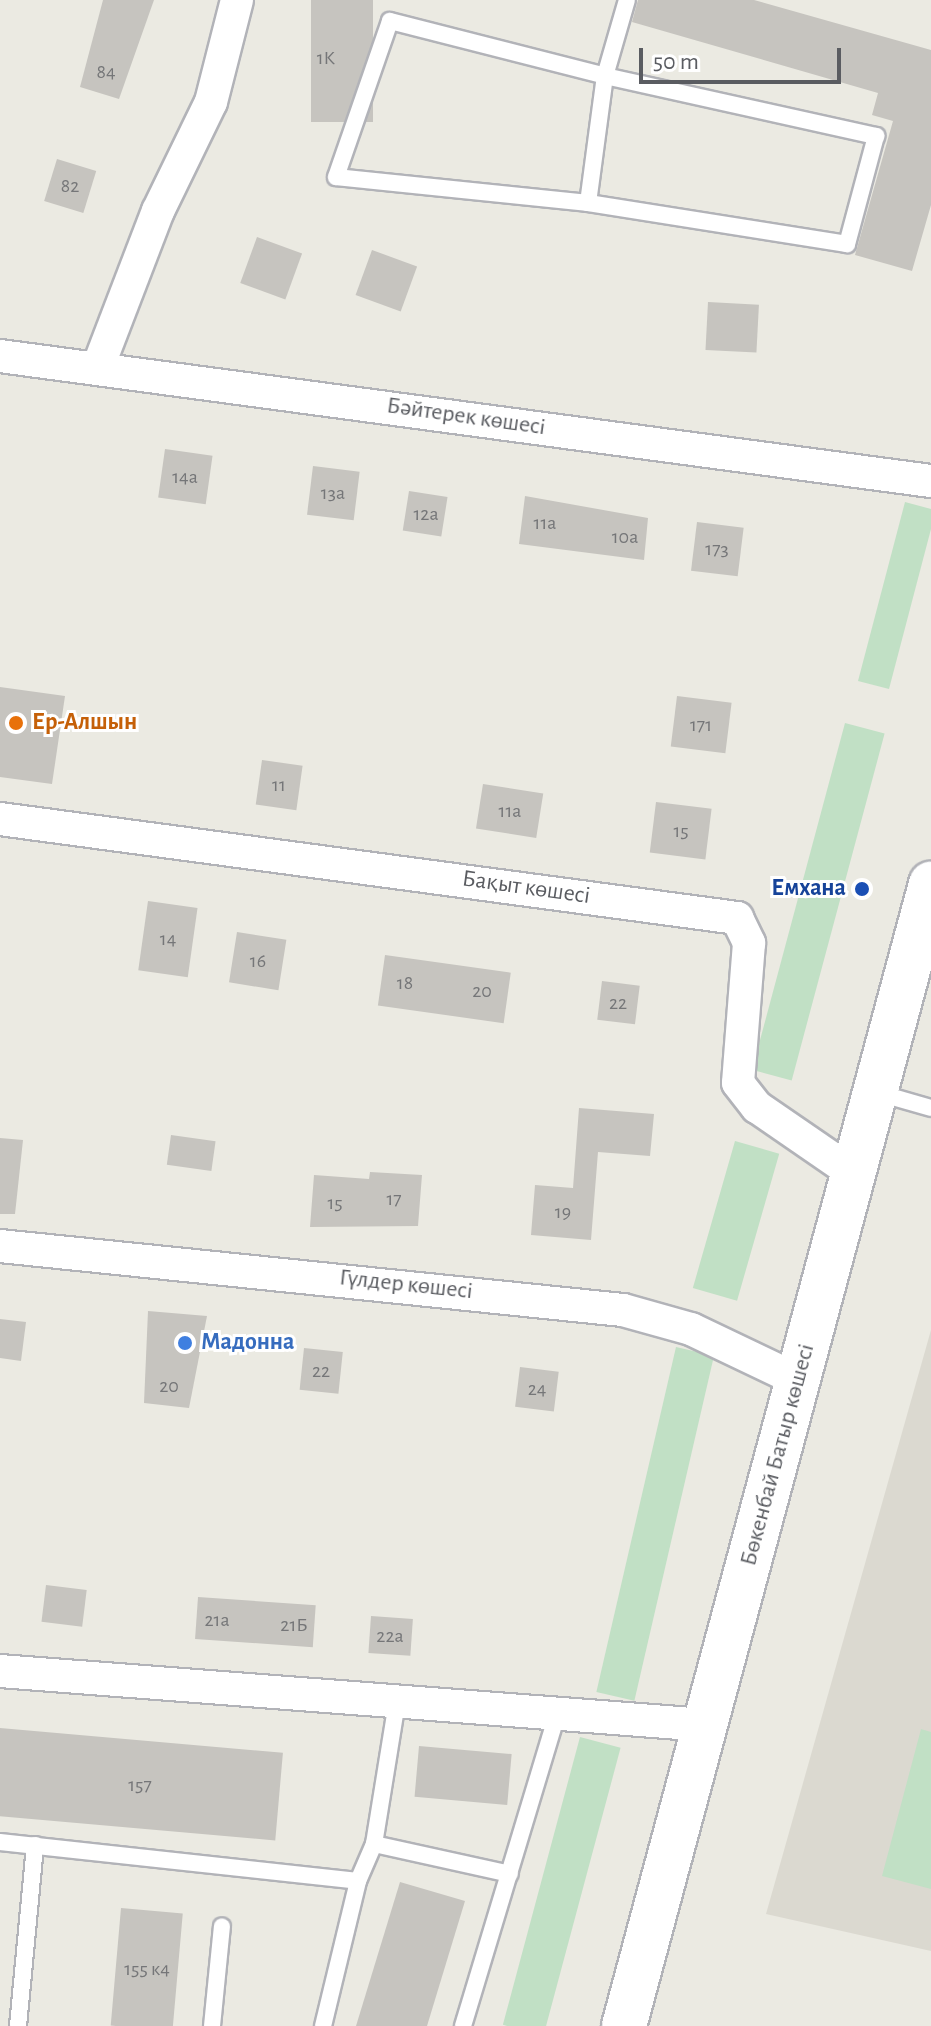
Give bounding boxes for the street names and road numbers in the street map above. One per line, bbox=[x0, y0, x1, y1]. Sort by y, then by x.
street label: Бәйтерек көшесі bbox=[385, 392, 547, 442]
street label: Бақыт көшесі bbox=[460, 865, 592, 911]
street label: Гүлдер көшесі bbox=[338, 1264, 474, 1306]
street label: Бөкенбай Батыр көшесі bbox=[735, 1341, 821, 1569]

